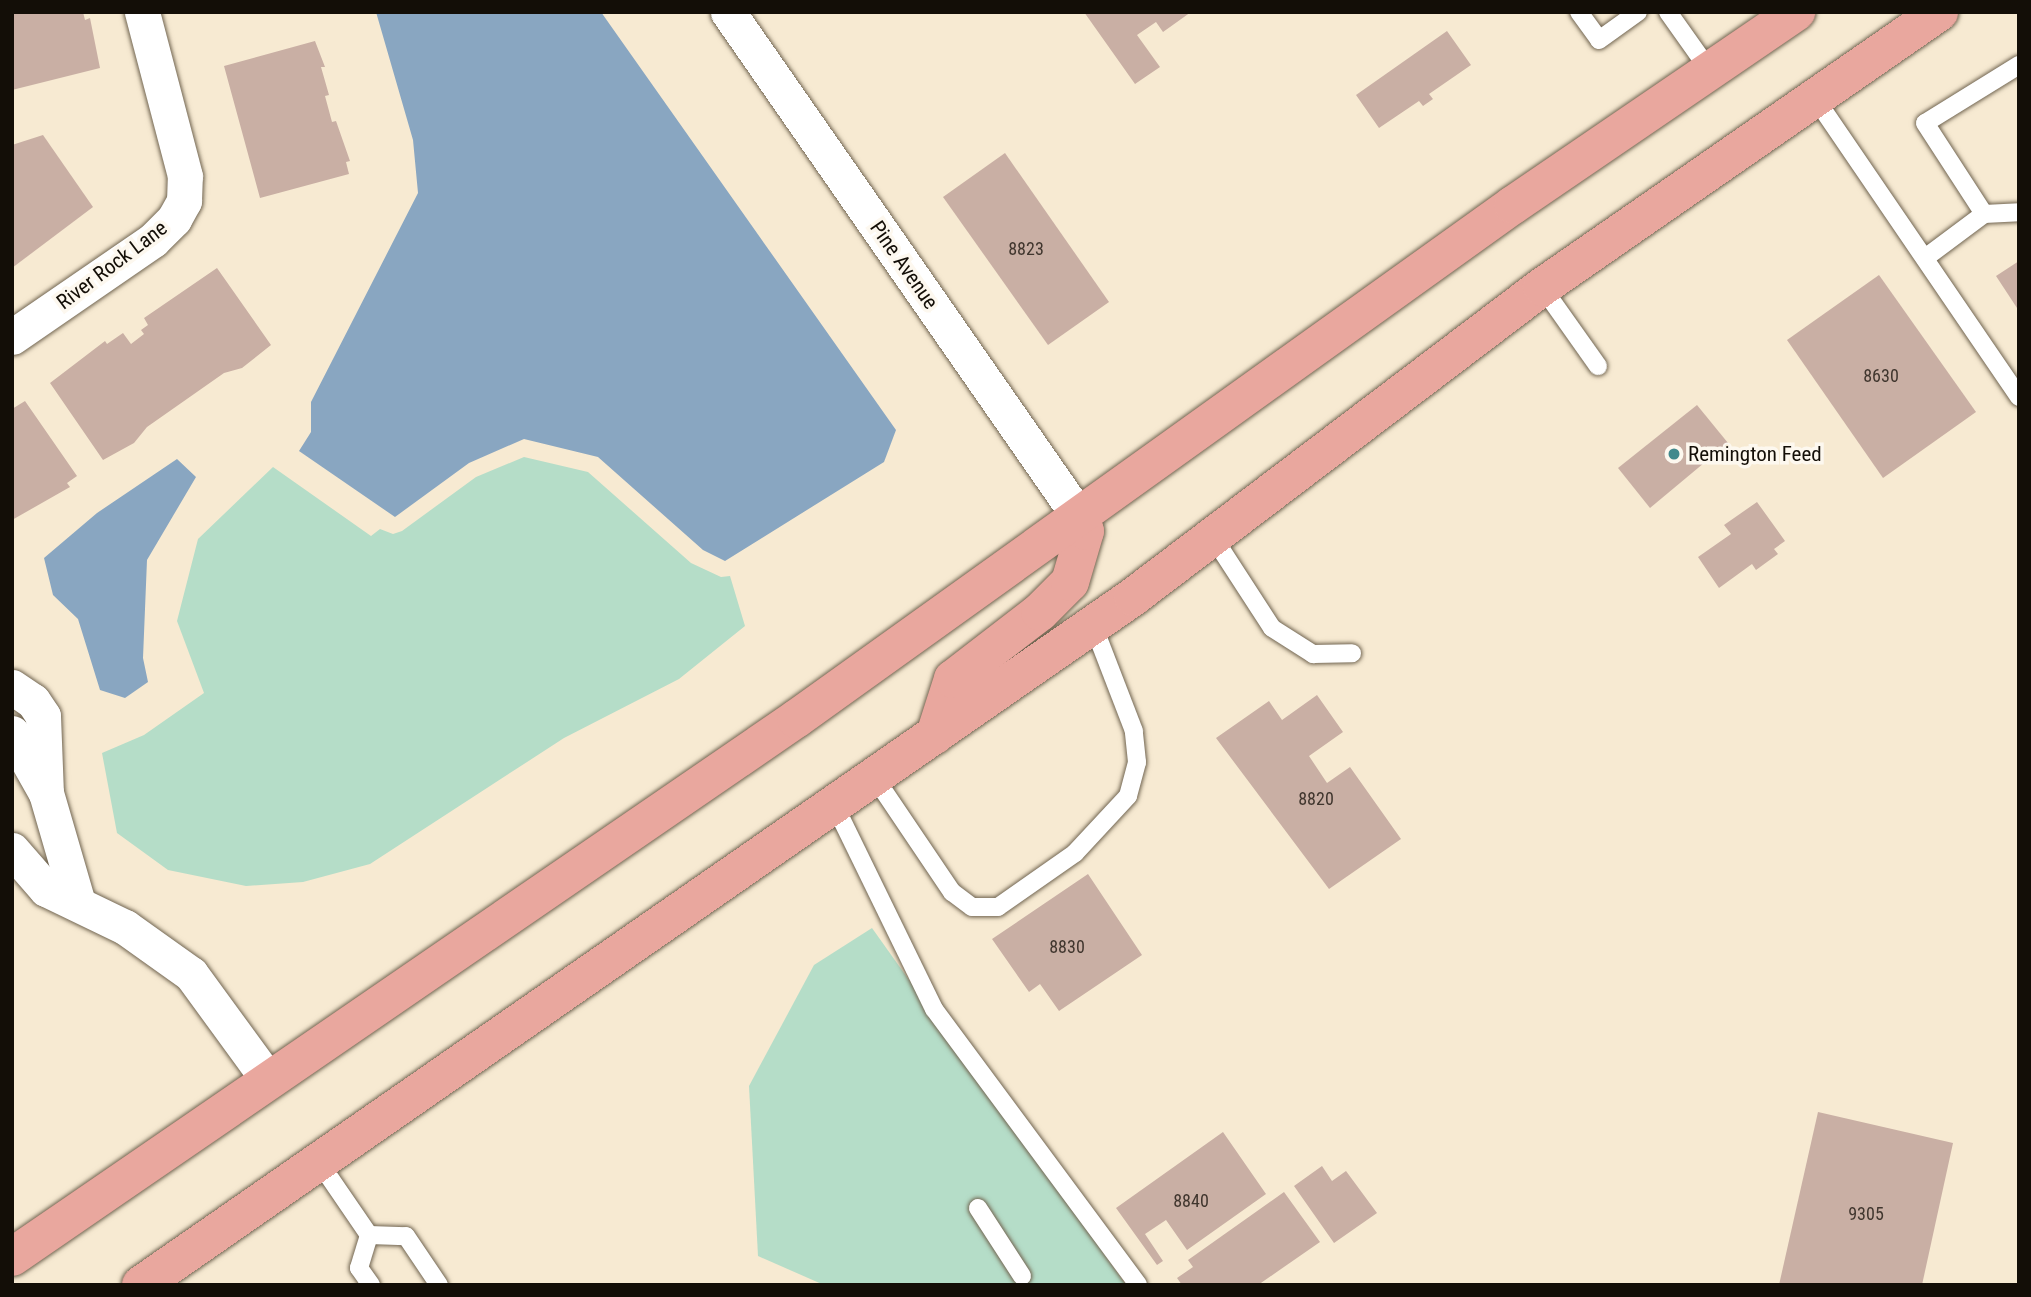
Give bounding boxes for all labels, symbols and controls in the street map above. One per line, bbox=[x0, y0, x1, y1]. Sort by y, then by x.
street label: River Rock Lane bbox=[52, 215, 172, 315]
street label: Pine Avenue bbox=[864, 216, 944, 314]
house number: 8823 bbox=[1008, 238, 1044, 260]
house number: 8630 bbox=[1863, 365, 1899, 387]
place label: Remington Feed bbox=[1688, 441, 1822, 467]
marker: Remington Feed bbox=[1666, 446, 1682, 462]
house number: 8820 bbox=[1298, 788, 1334, 810]
house number: 8830 bbox=[1049, 936, 1085, 958]
house number: 8840 bbox=[1173, 1190, 1209, 1212]
house number: 9305 bbox=[1848, 1203, 1884, 1225]

